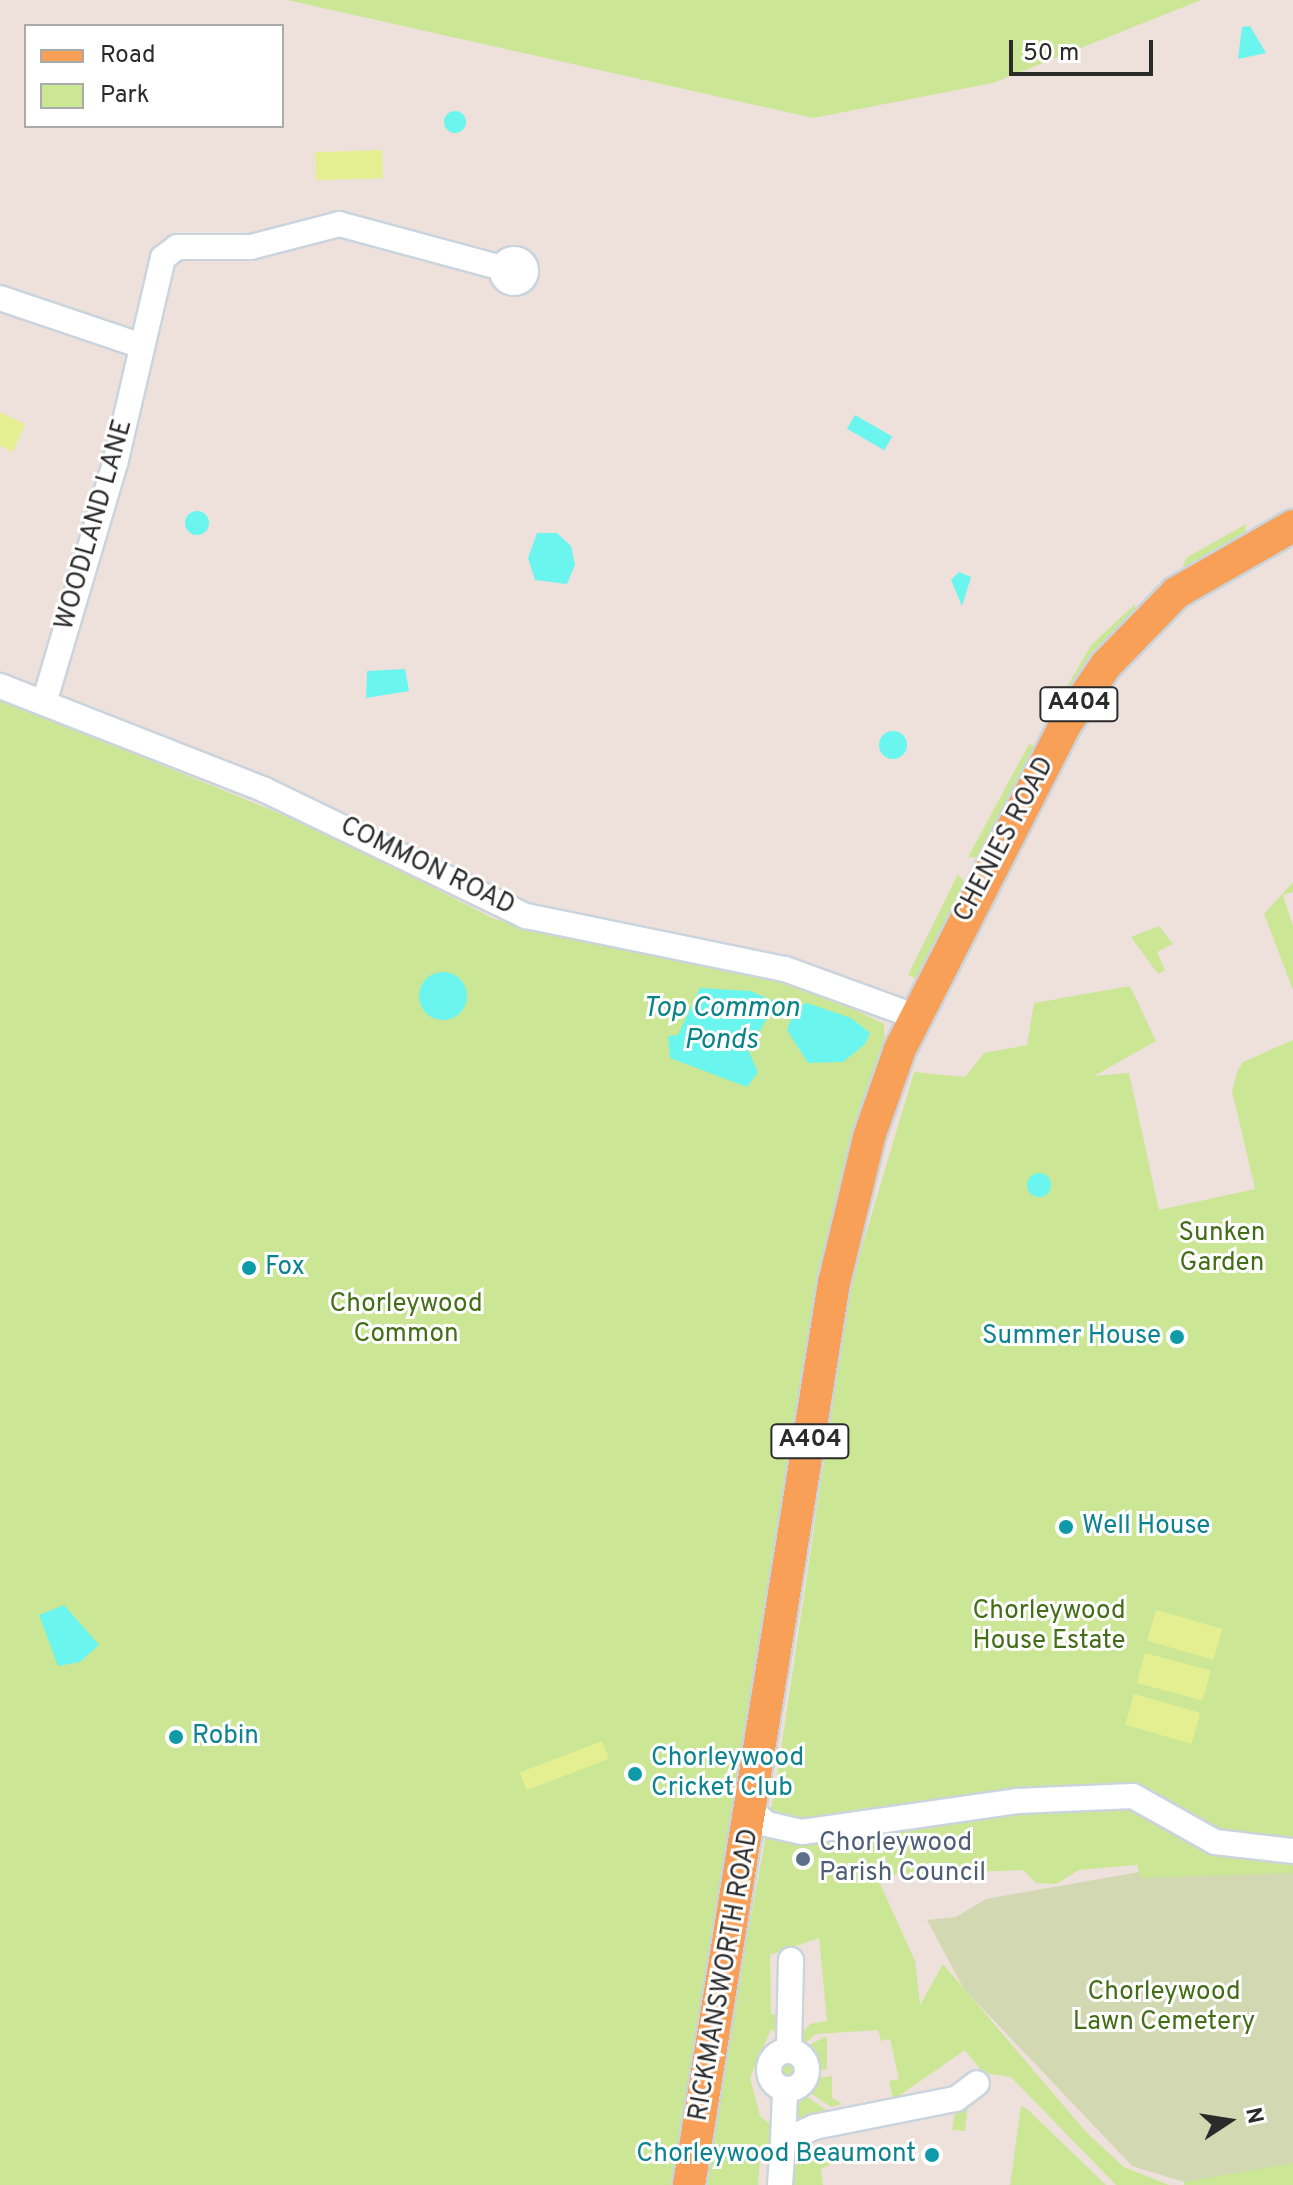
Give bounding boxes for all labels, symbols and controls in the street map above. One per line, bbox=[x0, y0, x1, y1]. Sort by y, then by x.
legend bbox=[24, 24, 284, 128]
scale bar bbox=[1013, 24, 1157, 74]
text: 50 m bbox=[1023, 39, 1079, 69]
text: Road bbox=[100, 41, 156, 71]
text: Park bbox=[100, 81, 150, 111]
street label: WOODLAND LANE bbox=[50, 416, 140, 634]
road number: A404 bbox=[1039, 684, 1119, 724]
street label: CHENIES ROAD bbox=[948, 752, 1062, 928]
street label: COMMON ROAD bbox=[335, 811, 519, 923]
water label: Top Common Ponds bbox=[642, 992, 800, 1058]
park label: Sunken Garden bbox=[1179, 1218, 1265, 1280]
place label: Fox bbox=[265, 1252, 305, 1284]
marker: Fox bbox=[240, 1259, 258, 1277]
park label: Chorleywood Common bbox=[329, 1289, 483, 1350]
place label: Summer House bbox=[982, 1321, 1161, 1353]
marker: Summer House bbox=[1168, 1328, 1186, 1346]
road number: A404 bbox=[770, 1421, 850, 1461]
place label: Well House bbox=[1082, 1511, 1210, 1543]
marker: Well House bbox=[1057, 1518, 1075, 1536]
park label: Chorleywood House Estate bbox=[972, 1596, 1126, 1658]
place label: Robin bbox=[192, 1721, 259, 1753]
marker: Robin bbox=[167, 1728, 185, 1746]
place label: Chorleywood Cricket Club bbox=[651, 1743, 804, 1804]
marker: Chorleywood Cricket Club bbox=[626, 1765, 644, 1783]
street label: RICKMANSWORTH ROAD bbox=[684, 1826, 766, 2124]
place label: Chorleywood Parish Council bbox=[819, 1828, 986, 1890]
marker: Chorleywood Parish Council bbox=[794, 1850, 812, 1868]
park label: Chorleywood Lawn Cemetery bbox=[1073, 1977, 1255, 2038]
north arrow bbox=[1189, 2081, 1269, 2161]
text: N bbox=[1238, 2105, 1268, 2126]
place label: Chorleywood Beaumont bbox=[636, 2139, 916, 2171]
marker: Chorleywood Beaumont bbox=[923, 2146, 941, 2164]

